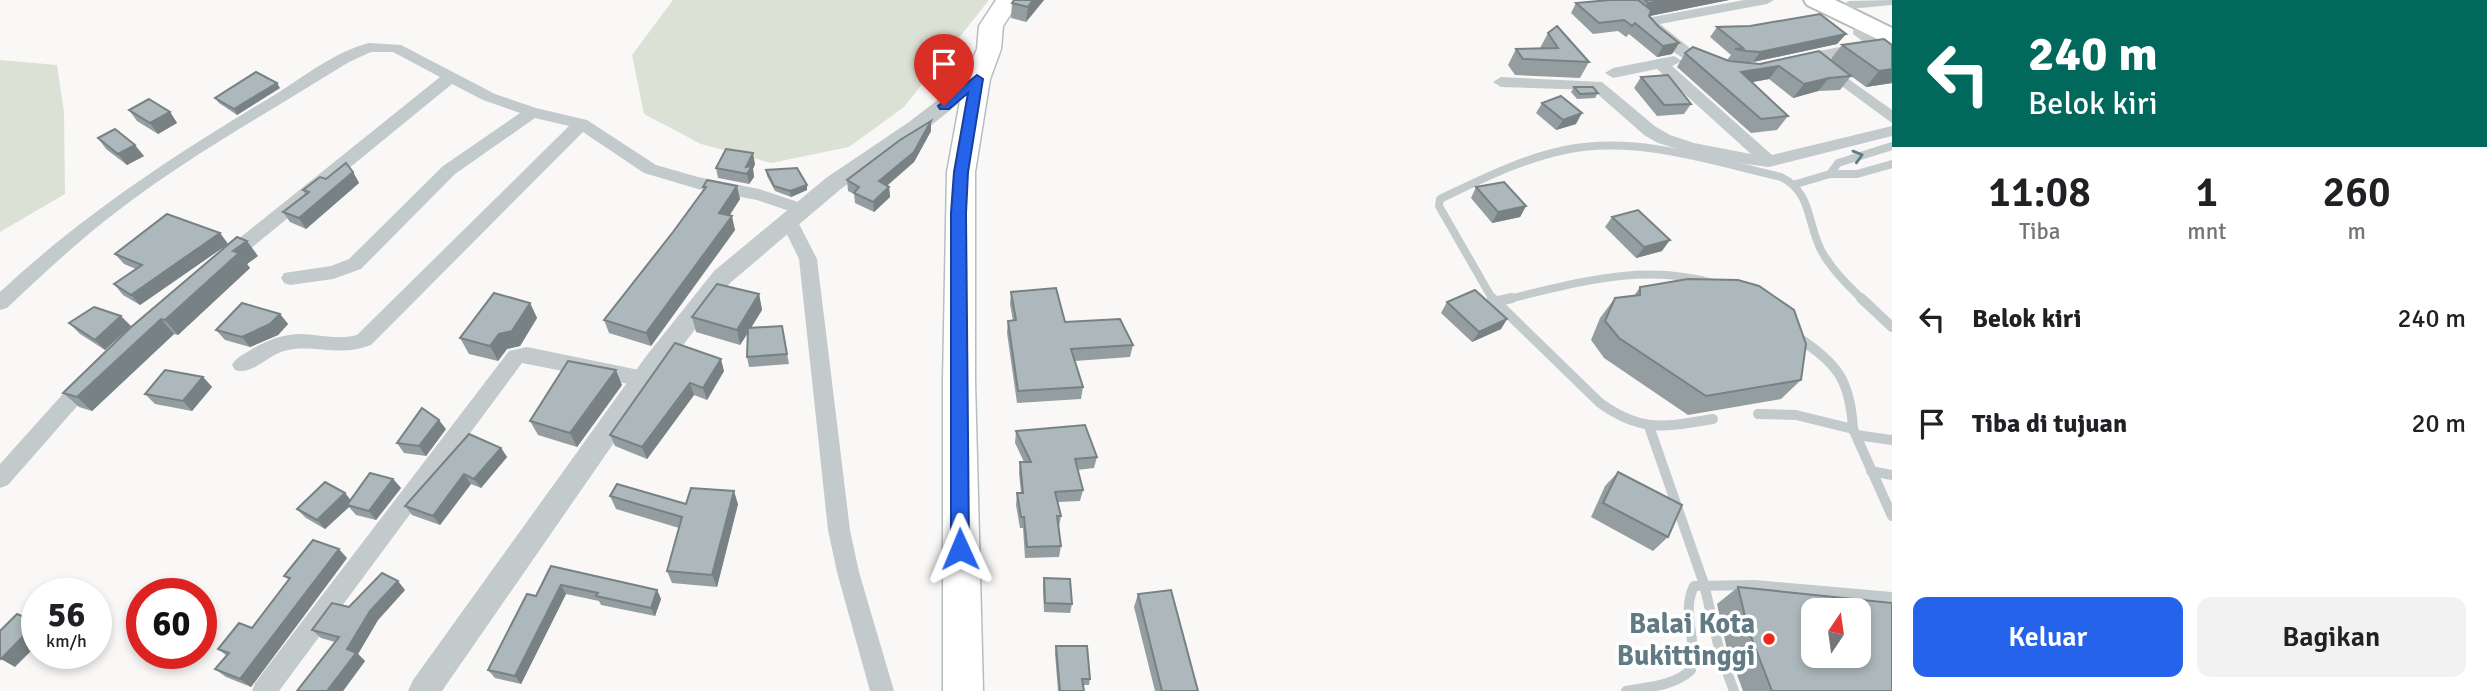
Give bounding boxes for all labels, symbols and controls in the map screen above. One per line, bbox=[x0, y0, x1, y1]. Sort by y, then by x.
text: 240 m bbox=[2028, 24, 2158, 84]
icon: left bbox=[1913, 28, 2004, 119]
pin bbox=[914, 34, 974, 106]
icon: arrive bbox=[925, 45, 963, 83]
text: Belok kiri bbox=[2028, 84, 2158, 123]
one-way arrow bbox=[1852, 150, 1864, 164]
text: 11:08 bbox=[1988, 167, 2091, 218]
text: 1 bbox=[2195, 167, 2218, 218]
text: 260 bbox=[2323, 167, 2391, 218]
text: Tiba bbox=[2019, 217, 2060, 246]
text: mnt bbox=[2187, 217, 2226, 246]
text: m bbox=[2347, 217, 2366, 246]
icon: left bbox=[1913, 300, 1951, 338]
text: Belok kiri bbox=[1972, 303, 2081, 335]
text: 240 m bbox=[2397, 303, 2466, 335]
icon: arrive bbox=[1913, 405, 1951, 443]
text: Tiba di tujuan bbox=[1972, 408, 2127, 440]
text: 20 m bbox=[2411, 408, 2466, 440]
position arrow bbox=[923, 512, 997, 586]
speed limit sign: 60 bbox=[126, 578, 217, 669]
text: 56 bbox=[48, 593, 85, 636]
button: Keluar bbox=[1913, 597, 2183, 677]
button: Bagikan bbox=[2197, 597, 2466, 677]
north arrow bbox=[1801, 598, 1871, 668]
map controls bbox=[1801, 598, 1871, 668]
place label: Balai Kota Bukittinggi bbox=[1617, 607, 1755, 673]
text: km/h bbox=[46, 630, 87, 652]
marker: Balai Kota Bukittinggi bbox=[1761, 631, 1777, 647]

